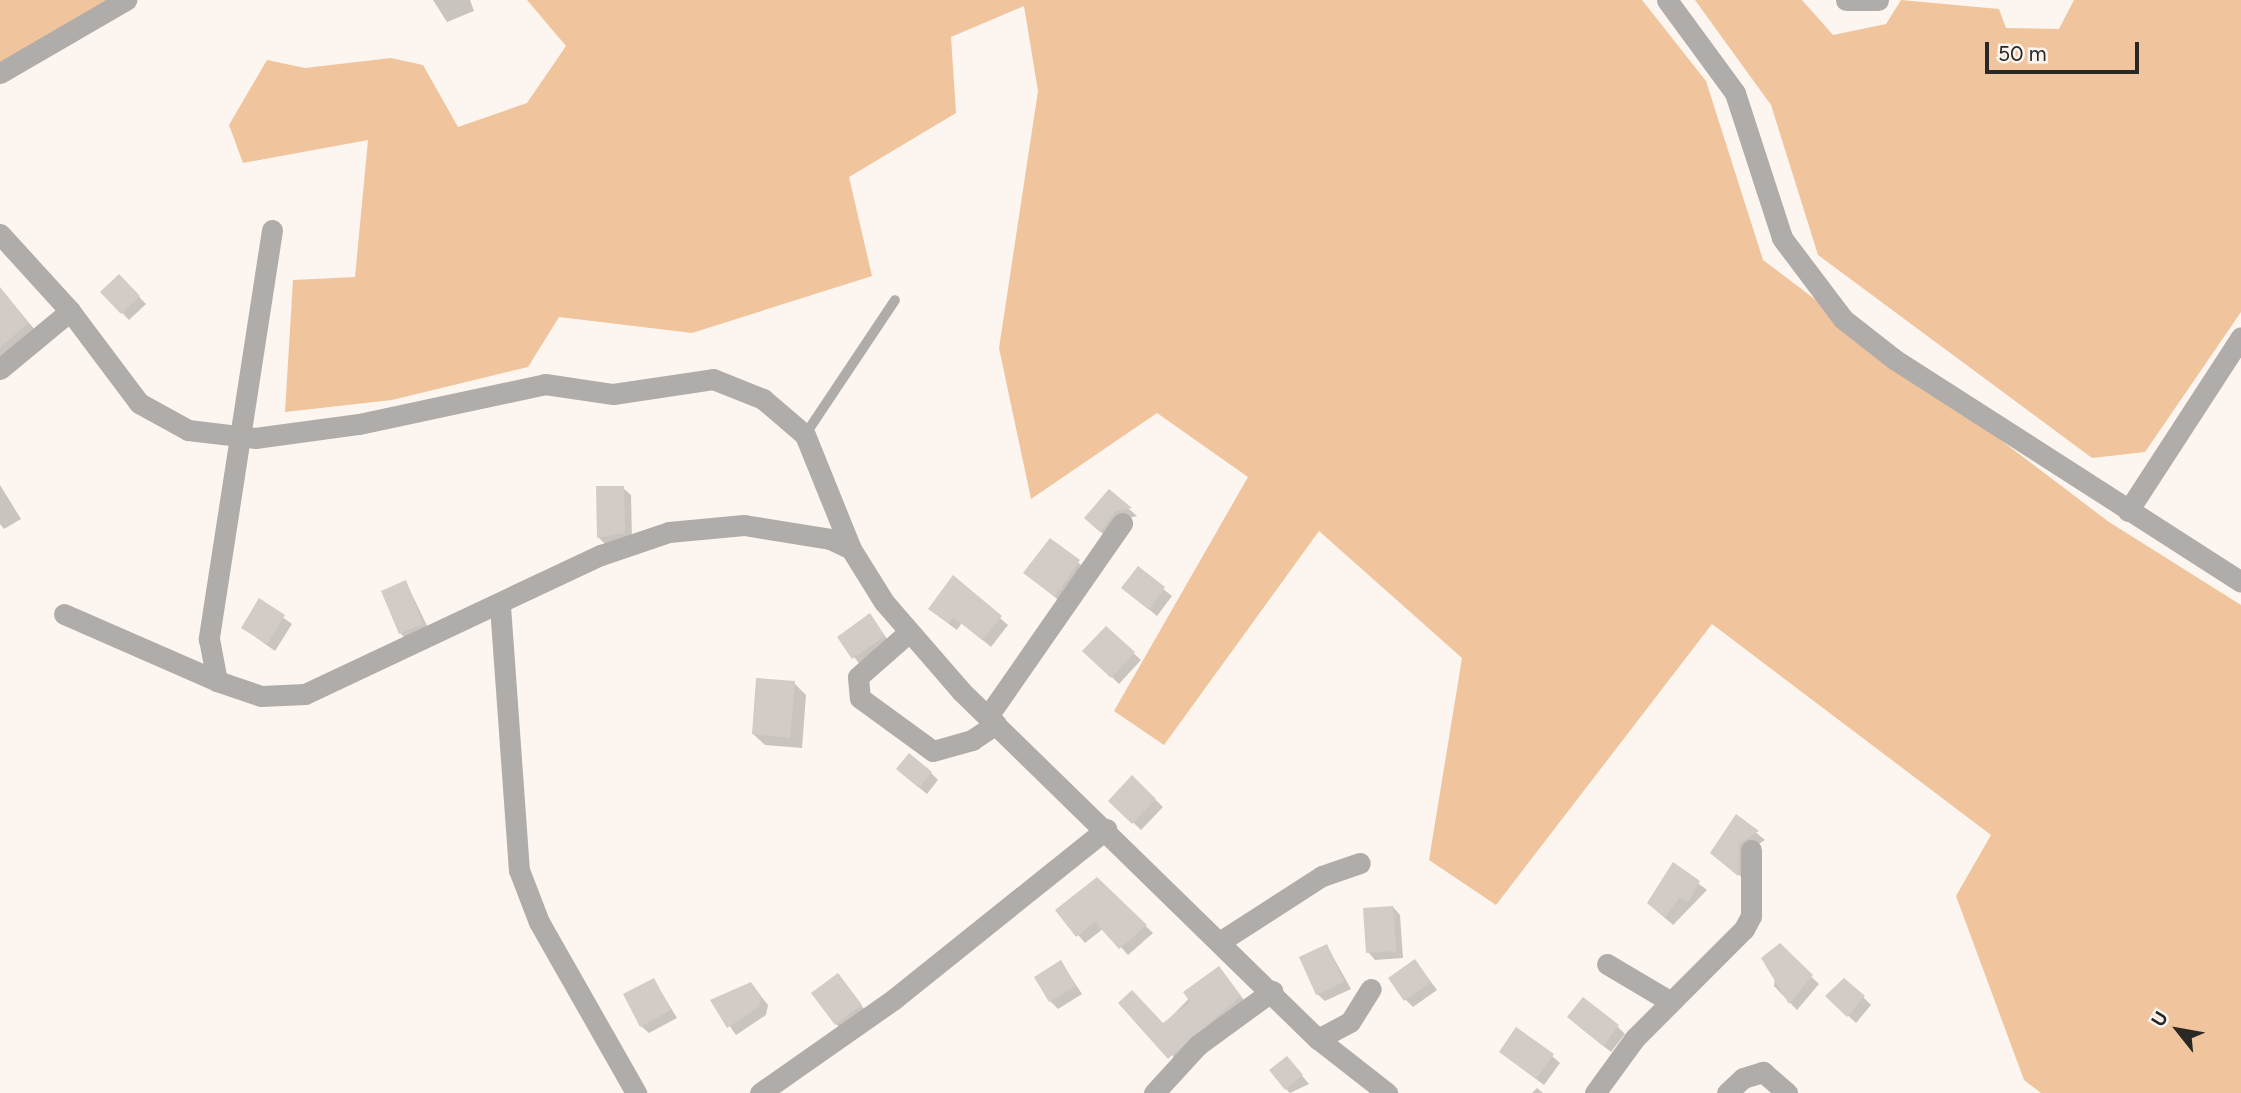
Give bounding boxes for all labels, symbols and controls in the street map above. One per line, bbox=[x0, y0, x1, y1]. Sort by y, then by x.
scale bar bbox=[1989, 28, 2143, 72]
text: 50 m bbox=[1998, 41, 2047, 66]
north arrow bbox=[2143, 995, 2213, 1065]
text: U bbox=[2146, 1007, 2173, 1031]

